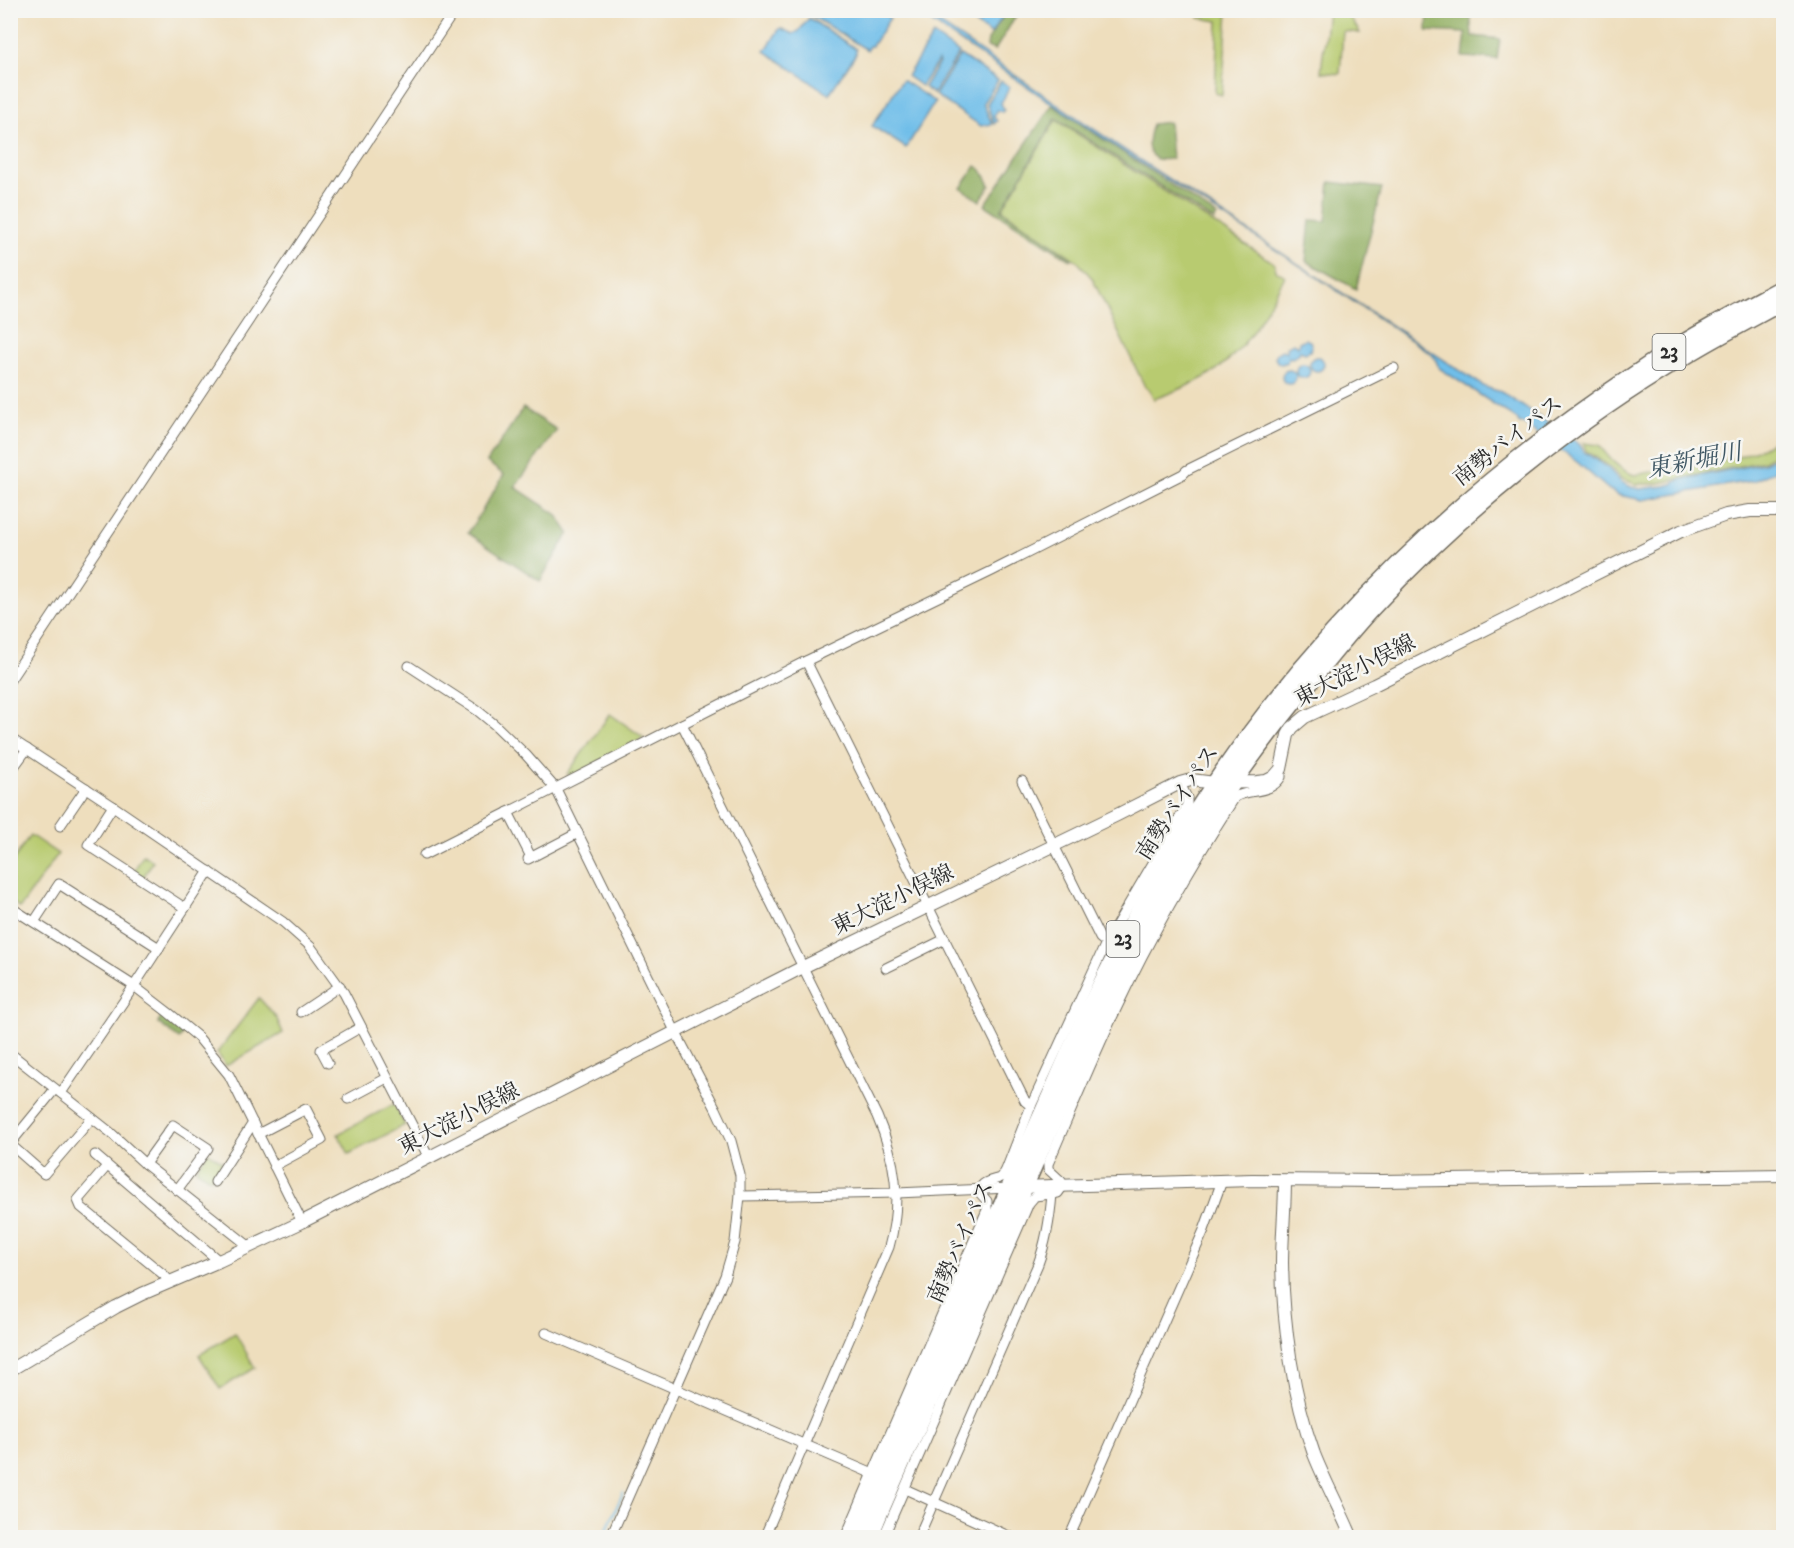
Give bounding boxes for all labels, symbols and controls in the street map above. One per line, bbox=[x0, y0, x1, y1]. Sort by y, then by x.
road number: 23 bbox=[1652, 334, 1686, 370]
street label: 南勢バイパス bbox=[1448, 390, 1568, 492]
water label: 東新堀川 bbox=[1644, 437, 1747, 485]
street label: 東大淀小俣線 bbox=[1290, 629, 1420, 713]
street label: 南勢バイパス bbox=[1131, 740, 1225, 866]
street label: 東大淀小俣線 bbox=[828, 859, 958, 941]
road number: 23 bbox=[1106, 921, 1140, 957]
street label: 東大淀小俣線 bbox=[394, 1077, 524, 1161]
street label: 南勢バイパス bbox=[922, 1176, 1000, 1308]

